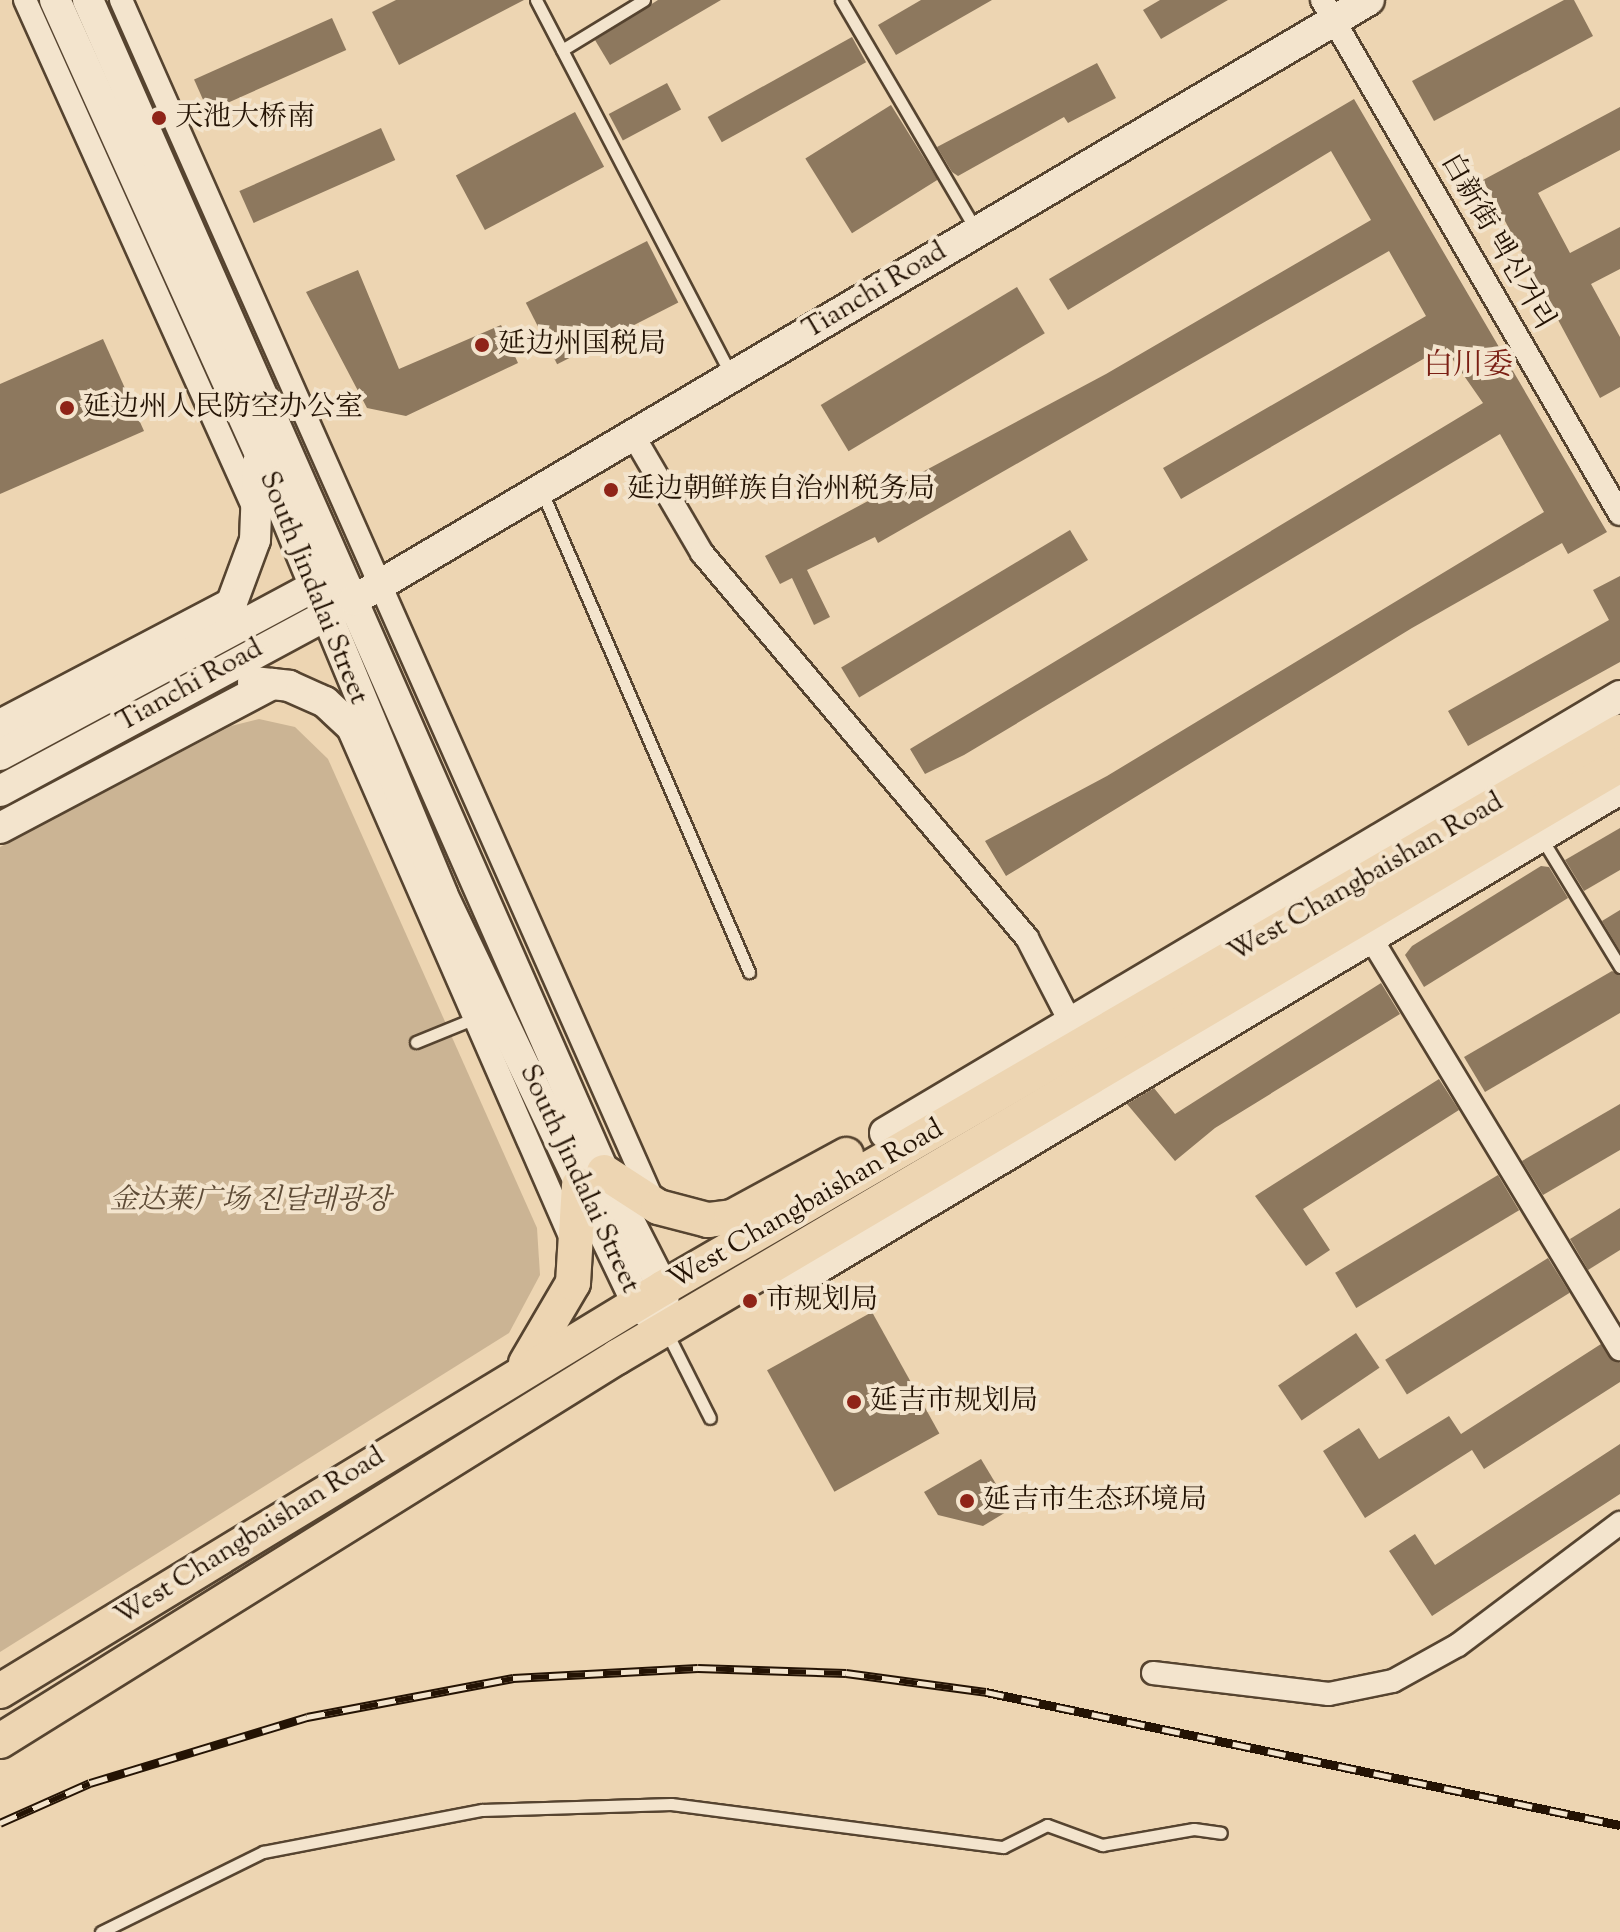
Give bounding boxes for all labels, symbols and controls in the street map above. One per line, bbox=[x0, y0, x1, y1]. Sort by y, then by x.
place label: 天池大桥南 bbox=[175, 101, 315, 135]
marker: 天池大桥南 bbox=[150, 109, 168, 127]
street label: 白新街 백신거리 bbox=[1433, 148, 1561, 336]
street label: Tianchi Road bbox=[797, 235, 953, 347]
place label: 延边州国税局 bbox=[498, 328, 666, 362]
marker: 延边州国税局 bbox=[473, 336, 491, 354]
district label: 白川委 bbox=[1423, 349, 1513, 385]
place label: 延边州人民防空办公室 bbox=[83, 391, 363, 425]
marker: 延边州人民防空办公室 bbox=[58, 399, 76, 417]
street label: South Jindalai Street bbox=[251, 467, 375, 709]
place label: 延边朝鲜族自治州税务局 bbox=[627, 473, 935, 507]
marker: 延边朝鲜族自治州税务局 bbox=[602, 481, 620, 499]
street label: Tianchi Road bbox=[111, 632, 269, 740]
street label: West Changbaishan Road bbox=[1223, 786, 1509, 970]
street label: South Jindalai Street bbox=[511, 1059, 647, 1299]
street label: West Changbaishan Road bbox=[663, 1113, 949, 1297]
park label: 金达莱广场 진달래광장 bbox=[109, 1184, 391, 1218]
place label: 市规划局 bbox=[766, 1284, 878, 1318]
marker: 市规划局 bbox=[741, 1292, 759, 1310]
place label: 延吉市规划局 bbox=[870, 1385, 1038, 1419]
marker: 延吉市规划局 bbox=[845, 1393, 863, 1411]
street label: West Changbaishan Road bbox=[109, 1440, 391, 1634]
place label: 延吉市生态环境局 bbox=[983, 1484, 1207, 1518]
marker: 延吉市生态环境局 bbox=[958, 1492, 976, 1510]

